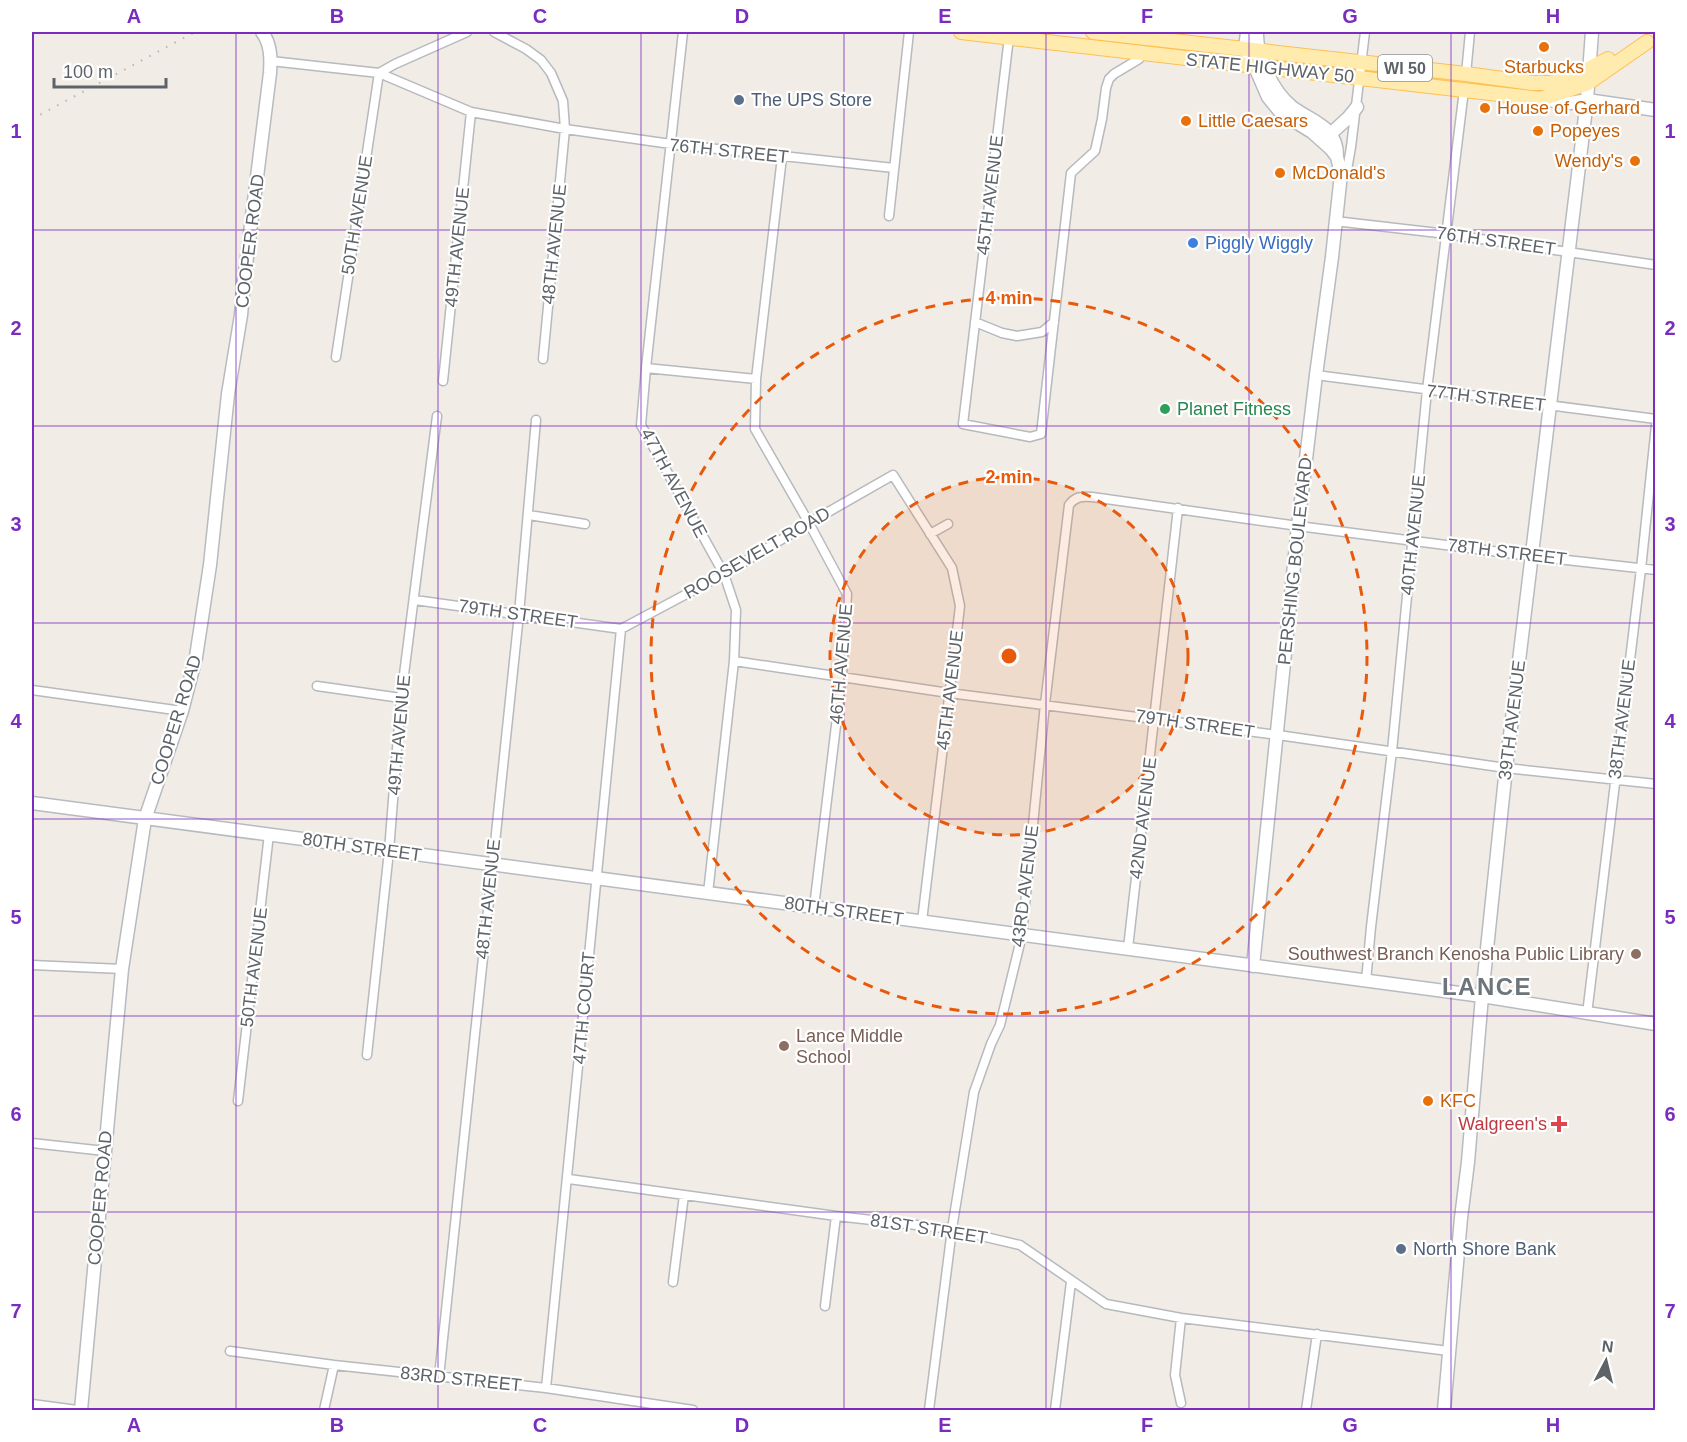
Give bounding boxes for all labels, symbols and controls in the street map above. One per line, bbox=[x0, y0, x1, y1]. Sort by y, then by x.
text: A bbox=[127, 5, 141, 27]
text: B bbox=[330, 5, 344, 27]
text: C bbox=[533, 5, 547, 27]
text: D bbox=[735, 5, 749, 27]
text: E bbox=[938, 5, 952, 27]
text: F bbox=[1141, 5, 1153, 27]
text: G bbox=[1342, 5, 1358, 27]
text: H bbox=[1546, 5, 1560, 27]
marker: Starbucks bbox=[1537, 40, 1551, 54]
street label: STATE HIGHWAY 50 bbox=[1185, 49, 1355, 87]
scale bar bbox=[54, 51, 166, 89]
road number: WI 50 bbox=[1378, 55, 1432, 81]
place label: Starbucks bbox=[1504, 57, 1584, 77]
text: 100 m bbox=[63, 62, 113, 82]
place label: The UPS Store bbox=[751, 90, 872, 110]
marker: The UPS Store bbox=[732, 93, 746, 107]
place label: House of Gerhard bbox=[1497, 98, 1640, 118]
marker: House of Gerhard bbox=[1478, 101, 1492, 115]
place label: Little Caesars bbox=[1198, 111, 1308, 131]
marker: Little Caesars bbox=[1179, 114, 1193, 128]
text: 1 bbox=[10, 120, 22, 142]
text: 1 bbox=[1664, 120, 1676, 142]
place label: Popeyes bbox=[1550, 121, 1620, 141]
marker: Popeyes bbox=[1531, 124, 1545, 138]
street label: 45TH AVENUE bbox=[973, 134, 1007, 256]
street label: 76TH STREET bbox=[668, 135, 790, 167]
place label: Wendy's bbox=[1555, 151, 1623, 171]
street label: 50TH AVENUE bbox=[338, 154, 376, 276]
marker: Wendy's bbox=[1628, 154, 1642, 168]
place label: McDonald's bbox=[1292, 163, 1385, 183]
marker: McDonald's bbox=[1273, 166, 1287, 180]
street label: COOPER ROAD bbox=[232, 173, 268, 309]
street label: 48TH AVENUE bbox=[538, 183, 570, 305]
street label: 49TH AVENUE bbox=[441, 186, 473, 308]
street label: 76TH STREET bbox=[1435, 223, 1557, 259]
place label: Piggly Wiggly bbox=[1205, 233, 1313, 253]
marker: Piggly Wiggly bbox=[1186, 236, 1200, 250]
text: 4 min bbox=[985, 288, 1033, 308]
text: 2 bbox=[10, 317, 22, 339]
text: 2 bbox=[1664, 317, 1676, 339]
street label: 77TH STREET bbox=[1425, 381, 1547, 415]
place label: Planet Fitness bbox=[1177, 399, 1291, 419]
marker: Planet Fitness bbox=[1158, 402, 1172, 416]
street label: 47TH AVENUE bbox=[637, 425, 711, 541]
street label: PERSHING BOULEVARD bbox=[1274, 456, 1316, 666]
text: 2 min bbox=[985, 467, 1033, 487]
street label: 40TH AVENUE bbox=[1397, 474, 1429, 596]
street label: ROOSEVELT ROAD bbox=[680, 503, 834, 603]
text: 3 bbox=[10, 513, 22, 535]
text: 3 bbox=[1664, 513, 1676, 535]
street label: 78TH STREET bbox=[1446, 535, 1568, 569]
street label: 79TH STREET bbox=[457, 596, 579, 632]
street label: 46TH AVENUE bbox=[826, 603, 856, 725]
street label: 45TH AVENUE bbox=[933, 629, 967, 751]
centre of rings bbox=[999, 646, 1019, 666]
street label: COOPER ROAD bbox=[147, 653, 205, 787]
street label: 38TH AVENUE bbox=[1605, 658, 1639, 780]
street label: 39TH AVENUE bbox=[1495, 659, 1529, 781]
street label: 49TH AVENUE bbox=[384, 674, 414, 796]
street label: 79TH STREET bbox=[1134, 706, 1256, 742]
text: 4 bbox=[10, 710, 22, 732]
text: 4 bbox=[1664, 710, 1676, 732]
street label: 42ND AVENUE bbox=[1126, 756, 1160, 880]
street label: 43RD AVENUE bbox=[1008, 824, 1042, 948]
street label: 80TH STREET bbox=[301, 829, 423, 865]
street label: 48TH AVENUE bbox=[472, 838, 504, 960]
street label: 80TH STREET bbox=[783, 893, 905, 929]
text: 5 bbox=[10, 906, 22, 928]
street label: 50TH AVENUE bbox=[237, 906, 271, 1028]
text: 5 bbox=[1664, 906, 1676, 928]
place label: Southwest Branch Kenosha Public Library bbox=[1288, 944, 1624, 964]
marker: Southwest Branch Kenosha Public Library bbox=[1629, 947, 1643, 961]
street label: 47TH COURT bbox=[569, 951, 599, 1065]
district label: LANCE bbox=[1442, 973, 1532, 1000]
place label: Lance Middle School bbox=[796, 1026, 903, 1067]
marker: Lance Middle School bbox=[777, 1039, 791, 1053]
place label: KFC bbox=[1440, 1091, 1476, 1111]
marker: KFC bbox=[1421, 1094, 1435, 1108]
text: 6 bbox=[10, 1103, 22, 1125]
text: 6 bbox=[1664, 1103, 1676, 1125]
place label: Walgreen's bbox=[1458, 1114, 1547, 1134]
marker: Walgreen's bbox=[1552, 1117, 1566, 1131]
street label: COOPER ROAD bbox=[84, 1130, 116, 1266]
street label: 81ST STREET bbox=[869, 1210, 989, 1248]
place label: North Shore Bank bbox=[1413, 1239, 1557, 1259]
marker: North Shore Bank bbox=[1394, 1242, 1408, 1256]
text: 7 bbox=[10, 1300, 22, 1322]
text: 7 bbox=[1664, 1300, 1676, 1322]
north arrow bbox=[1576, 1331, 1636, 1391]
text: N bbox=[1601, 1337, 1615, 1356]
street label: 83RD STREET bbox=[399, 1363, 523, 1395]
text: A bbox=[127, 1414, 141, 1436]
text: B bbox=[330, 1414, 344, 1436]
text: C bbox=[533, 1414, 547, 1436]
text: D bbox=[735, 1414, 749, 1436]
text: E bbox=[938, 1414, 952, 1436]
text: F bbox=[1141, 1414, 1153, 1436]
text: G bbox=[1342, 1414, 1358, 1436]
text: H bbox=[1546, 1414, 1560, 1436]

